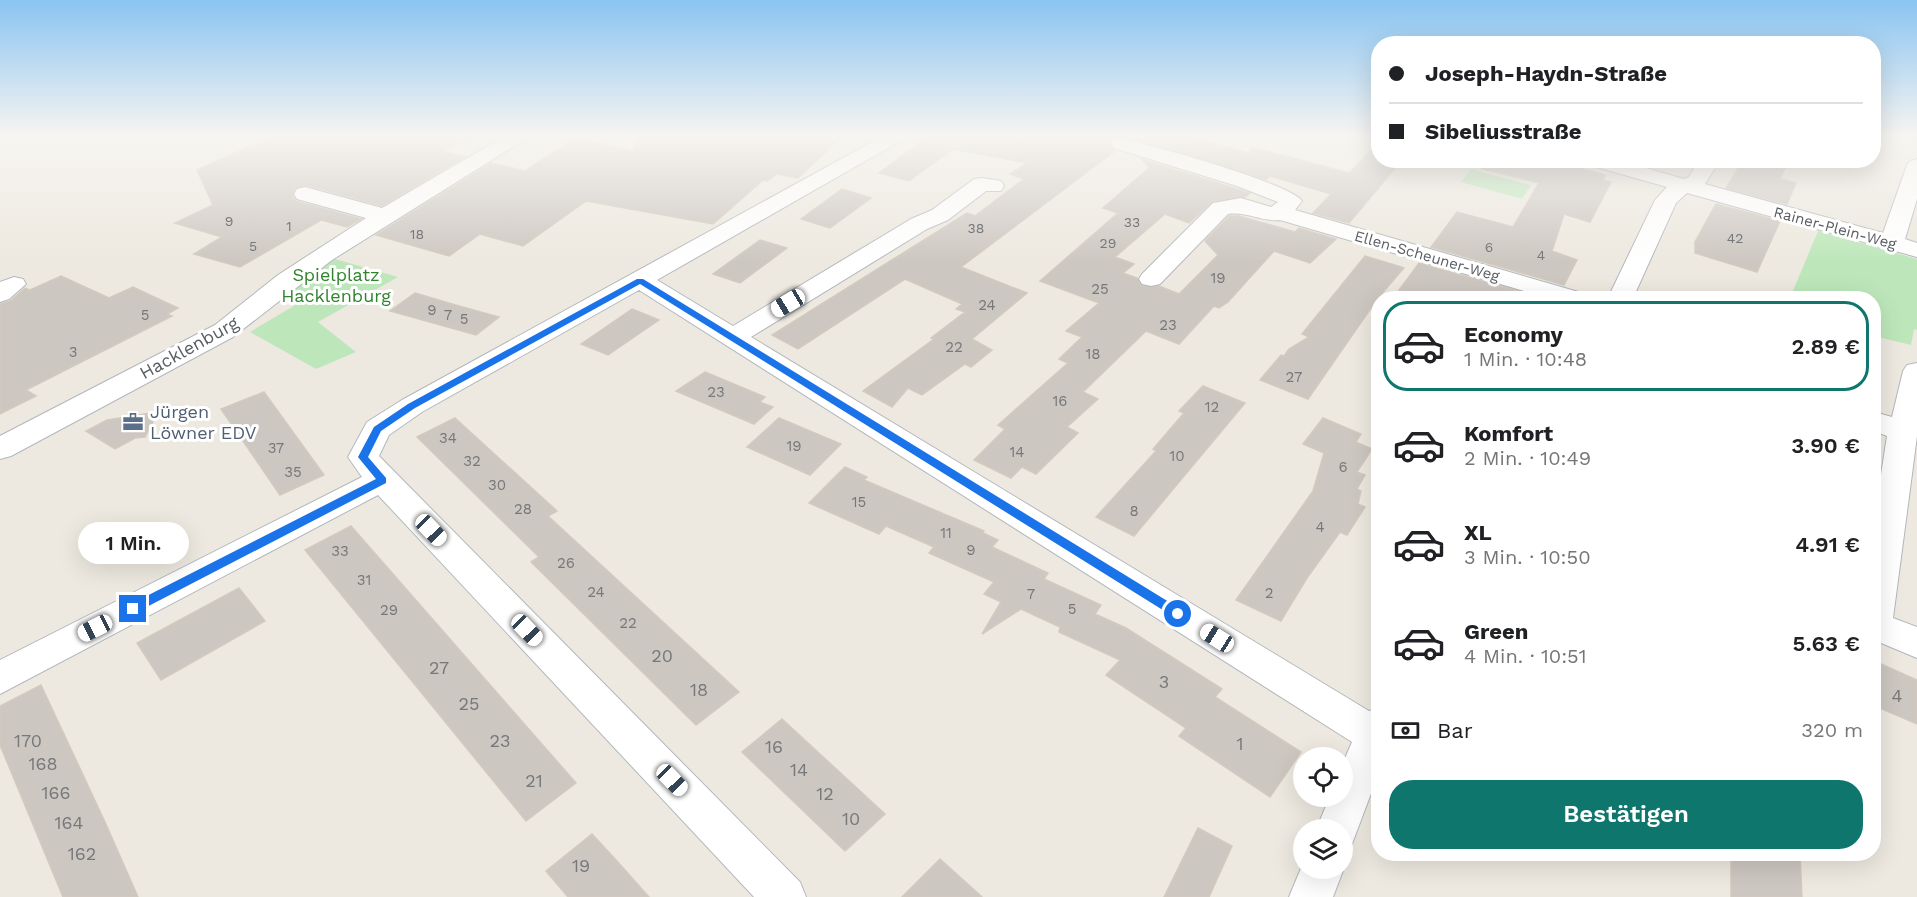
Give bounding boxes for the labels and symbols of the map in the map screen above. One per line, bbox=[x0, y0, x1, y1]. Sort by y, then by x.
street label: Rainer-Plein-Weg bbox=[1772, 203, 1898, 253]
house number: 9 bbox=[225, 213, 233, 229]
house number: 33 bbox=[1124, 214, 1140, 230]
house number: 1 bbox=[286, 218, 292, 234]
house number: 38 bbox=[968, 220, 984, 236]
house number: 18 bbox=[410, 226, 424, 242]
street label: Ellen-Scheuner-Weg bbox=[1352, 227, 1502, 285]
house number: 42 bbox=[1727, 230, 1743, 246]
house number: 29 bbox=[1100, 235, 1116, 251]
house number: 5 bbox=[249, 238, 257, 254]
house number: 6 bbox=[1485, 239, 1493, 255]
house number: 4 bbox=[1537, 247, 1545, 263]
park label: Spielplatz Hacklenburg bbox=[281, 264, 391, 306]
house number: 19 bbox=[1210, 269, 1226, 287]
house number: 25 bbox=[1091, 280, 1109, 298]
car bbox=[768, 286, 808, 320]
house number: 24 bbox=[978, 296, 996, 314]
house number: 9 bbox=[427, 301, 437, 319]
house number: 5 bbox=[141, 306, 149, 324]
house number: 7 bbox=[444, 306, 452, 324]
house number: 5 bbox=[460, 310, 468, 328]
street label: Hacklenburg bbox=[136, 312, 242, 383]
house number: 23 bbox=[1159, 316, 1177, 334]
house number: 22 bbox=[945, 338, 963, 356]
house number: 3 bbox=[69, 343, 77, 361]
house number: 18 bbox=[1085, 345, 1101, 363]
house number: 27 bbox=[1286, 368, 1302, 386]
house number: 23 bbox=[707, 383, 725, 401]
house number: 16 bbox=[1053, 392, 1067, 410]
house number: 12 bbox=[1205, 398, 1219, 416]
place label: Jürgen Löwner EDV bbox=[150, 401, 257, 443]
office icon: Jürgen Löwner EDV bbox=[121, 410, 145, 434]
house number: 34 bbox=[439, 429, 457, 447]
house number: 19 bbox=[786, 437, 802, 455]
house number: 37 bbox=[268, 439, 284, 457]
house number: 14 bbox=[1009, 443, 1025, 461]
house number: 10 bbox=[1169, 447, 1185, 465]
house number: 32 bbox=[463, 452, 481, 470]
house number: 6 bbox=[1338, 458, 1348, 476]
house number: 35 bbox=[284, 463, 302, 481]
house number: 30 bbox=[488, 476, 506, 494]
house number: 15 bbox=[852, 493, 866, 511]
house number: 28 bbox=[514, 500, 532, 518]
house number: 8 bbox=[1129, 502, 1139, 520]
car bbox=[412, 511, 450, 549]
house number: 4 bbox=[1315, 518, 1325, 536]
callout: 1 Min. bbox=[78, 522, 188, 564]
house number: 11 bbox=[940, 524, 952, 542]
house number: 9 bbox=[966, 541, 976, 559]
house number: 33 bbox=[331, 542, 349, 560]
house number: 26 bbox=[557, 554, 575, 572]
house number: 31 bbox=[357, 571, 371, 589]
house number: 24 bbox=[587, 583, 605, 601]
house number: 2 bbox=[1265, 584, 1273, 602]
house number: 7 bbox=[1027, 585, 1035, 603]
route end bbox=[119, 595, 146, 622]
house number: 5 bbox=[1068, 600, 1076, 618]
route start bbox=[1164, 600, 1191, 627]
house number: 29 bbox=[380, 601, 398, 619]
car bbox=[508, 611, 546, 649]
car bbox=[75, 612, 115, 644]
house number: 22 bbox=[619, 614, 637, 632]
car bbox=[1197, 621, 1237, 655]
house number: 20 bbox=[651, 645, 673, 666]
house number: 27 bbox=[429, 657, 449, 678]
house number: 3 bbox=[1159, 671, 1169, 692]
house number: 18 bbox=[690, 679, 708, 700]
house number: 4 bbox=[1892, 685, 1903, 706]
house number: 25 bbox=[459, 693, 479, 714]
house number: 170 bbox=[14, 730, 42, 751]
house number: 23 bbox=[490, 730, 511, 751]
house number: 1 bbox=[1236, 733, 1244, 754]
house number: 16 bbox=[765, 736, 783, 757]
house number: 168 bbox=[28, 753, 58, 774]
house number: 14 bbox=[790, 759, 808, 780]
car bbox=[653, 761, 691, 799]
house number: 21 bbox=[525, 770, 543, 791]
house number: 166 bbox=[42, 782, 70, 803]
house number: 12 bbox=[816, 783, 834, 804]
house number: 10 bbox=[842, 808, 860, 829]
house number: 164 bbox=[55, 812, 83, 833]
house number: 162 bbox=[68, 843, 96, 864]
house number: 19 bbox=[572, 855, 590, 876]

